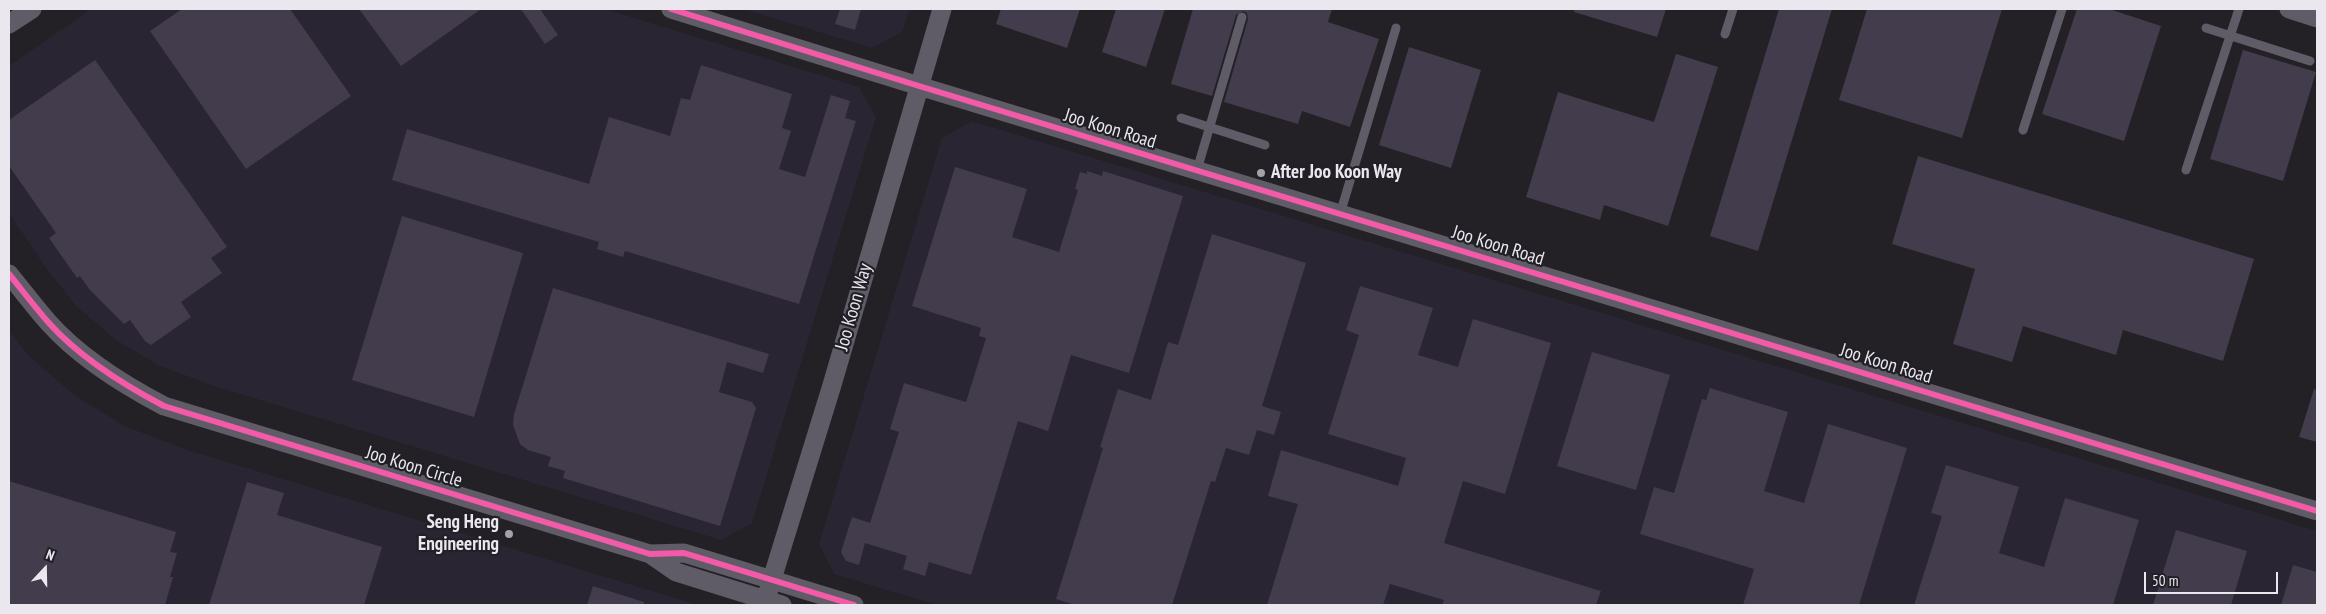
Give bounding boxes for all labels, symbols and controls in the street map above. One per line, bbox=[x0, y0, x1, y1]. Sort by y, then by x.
street label: Joo Koon Road bbox=[1061, 104, 1159, 154]
place label: After Joo Koon Way bbox=[1271, 162, 1402, 184]
marker: After Joo Koon Way bbox=[1255, 167, 1267, 179]
street label: Joo Koon Road bbox=[1449, 221, 1547, 271]
street label: Joo Koon Way bbox=[831, 261, 877, 353]
street label: Joo Koon Road bbox=[1837, 339, 1935, 389]
street label: Joo Koon Circle bbox=[363, 442, 465, 492]
place label: Seng Heng Engineering bbox=[418, 512, 499, 556]
marker: Seng Heng Engineering bbox=[503, 528, 515, 540]
north arrow bbox=[20, 544, 70, 594]
text: N bbox=[44, 545, 57, 565]
scale bar bbox=[2146, 562, 2280, 594]
text: 50 m bbox=[2152, 571, 2178, 590]

